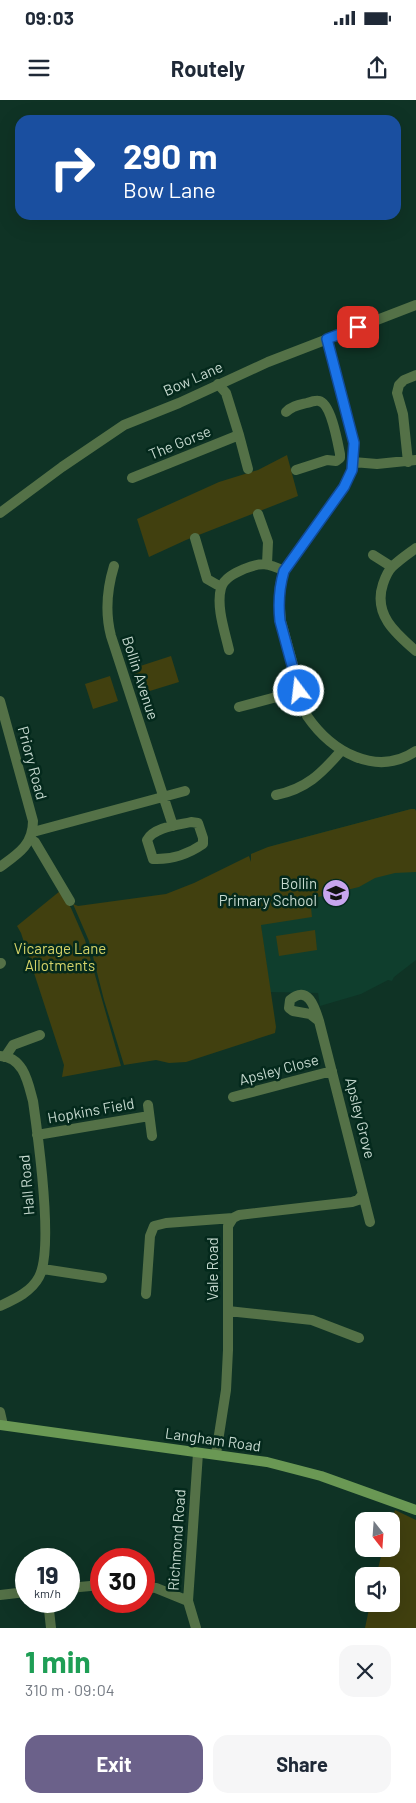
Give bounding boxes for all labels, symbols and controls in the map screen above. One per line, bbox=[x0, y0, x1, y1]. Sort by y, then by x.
text: 09:03 bbox=[25, 6, 74, 29]
icon: menu bbox=[25, 54, 53, 82]
icon: share bbox=[363, 54, 391, 82]
text: Routely bbox=[171, 55, 245, 81]
text: 290 m bbox=[123, 134, 217, 176]
icon: right bbox=[40, 135, 105, 200]
text: Bow Lane bbox=[123, 176, 216, 202]
pin bbox=[337, 306, 379, 348]
icon: arrive bbox=[344, 313, 372, 341]
street label: Bow Lane bbox=[160, 357, 225, 399]
street label: The Gorse bbox=[146, 421, 213, 463]
street label: Bollin Avenue bbox=[119, 634, 163, 722]
position arrow bbox=[272, 664, 324, 716]
street label: Priory Road bbox=[15, 724, 51, 801]
place label: Bollin Primary School bbox=[219, 874, 317, 909]
school or university icon: Bollin Primary School bbox=[321, 878, 351, 908]
park label: Vicarage Lane Allotments bbox=[14, 939, 106, 974]
street label: Apsley Close bbox=[237, 1050, 321, 1088]
street label: Apsley Grove bbox=[342, 1075, 380, 1160]
street label: Hopkins Field bbox=[46, 1094, 136, 1127]
street label: Hall Road bbox=[14, 1154, 38, 1216]
street label: Vale Road bbox=[203, 1237, 221, 1301]
street label: Langham Road bbox=[164, 1423, 262, 1455]
street label: Richmond Road bbox=[163, 1489, 189, 1591]
north arrow bbox=[355, 1512, 400, 1558]
map controls bbox=[355, 1512, 400, 1612]
speed limit sign: 30 bbox=[90, 1548, 155, 1613]
text: 19 bbox=[36, 1559, 59, 1589]
button: sound bbox=[355, 1567, 400, 1612]
text: km/h bbox=[34, 1586, 61, 1600]
text: 1 min bbox=[25, 1643, 91, 1679]
button: close bbox=[339, 1645, 391, 1697]
text: 310 m · 09:04 bbox=[25, 1680, 115, 1699]
button: Exit bbox=[25, 1735, 203, 1793]
button: Share bbox=[213, 1735, 391, 1793]

